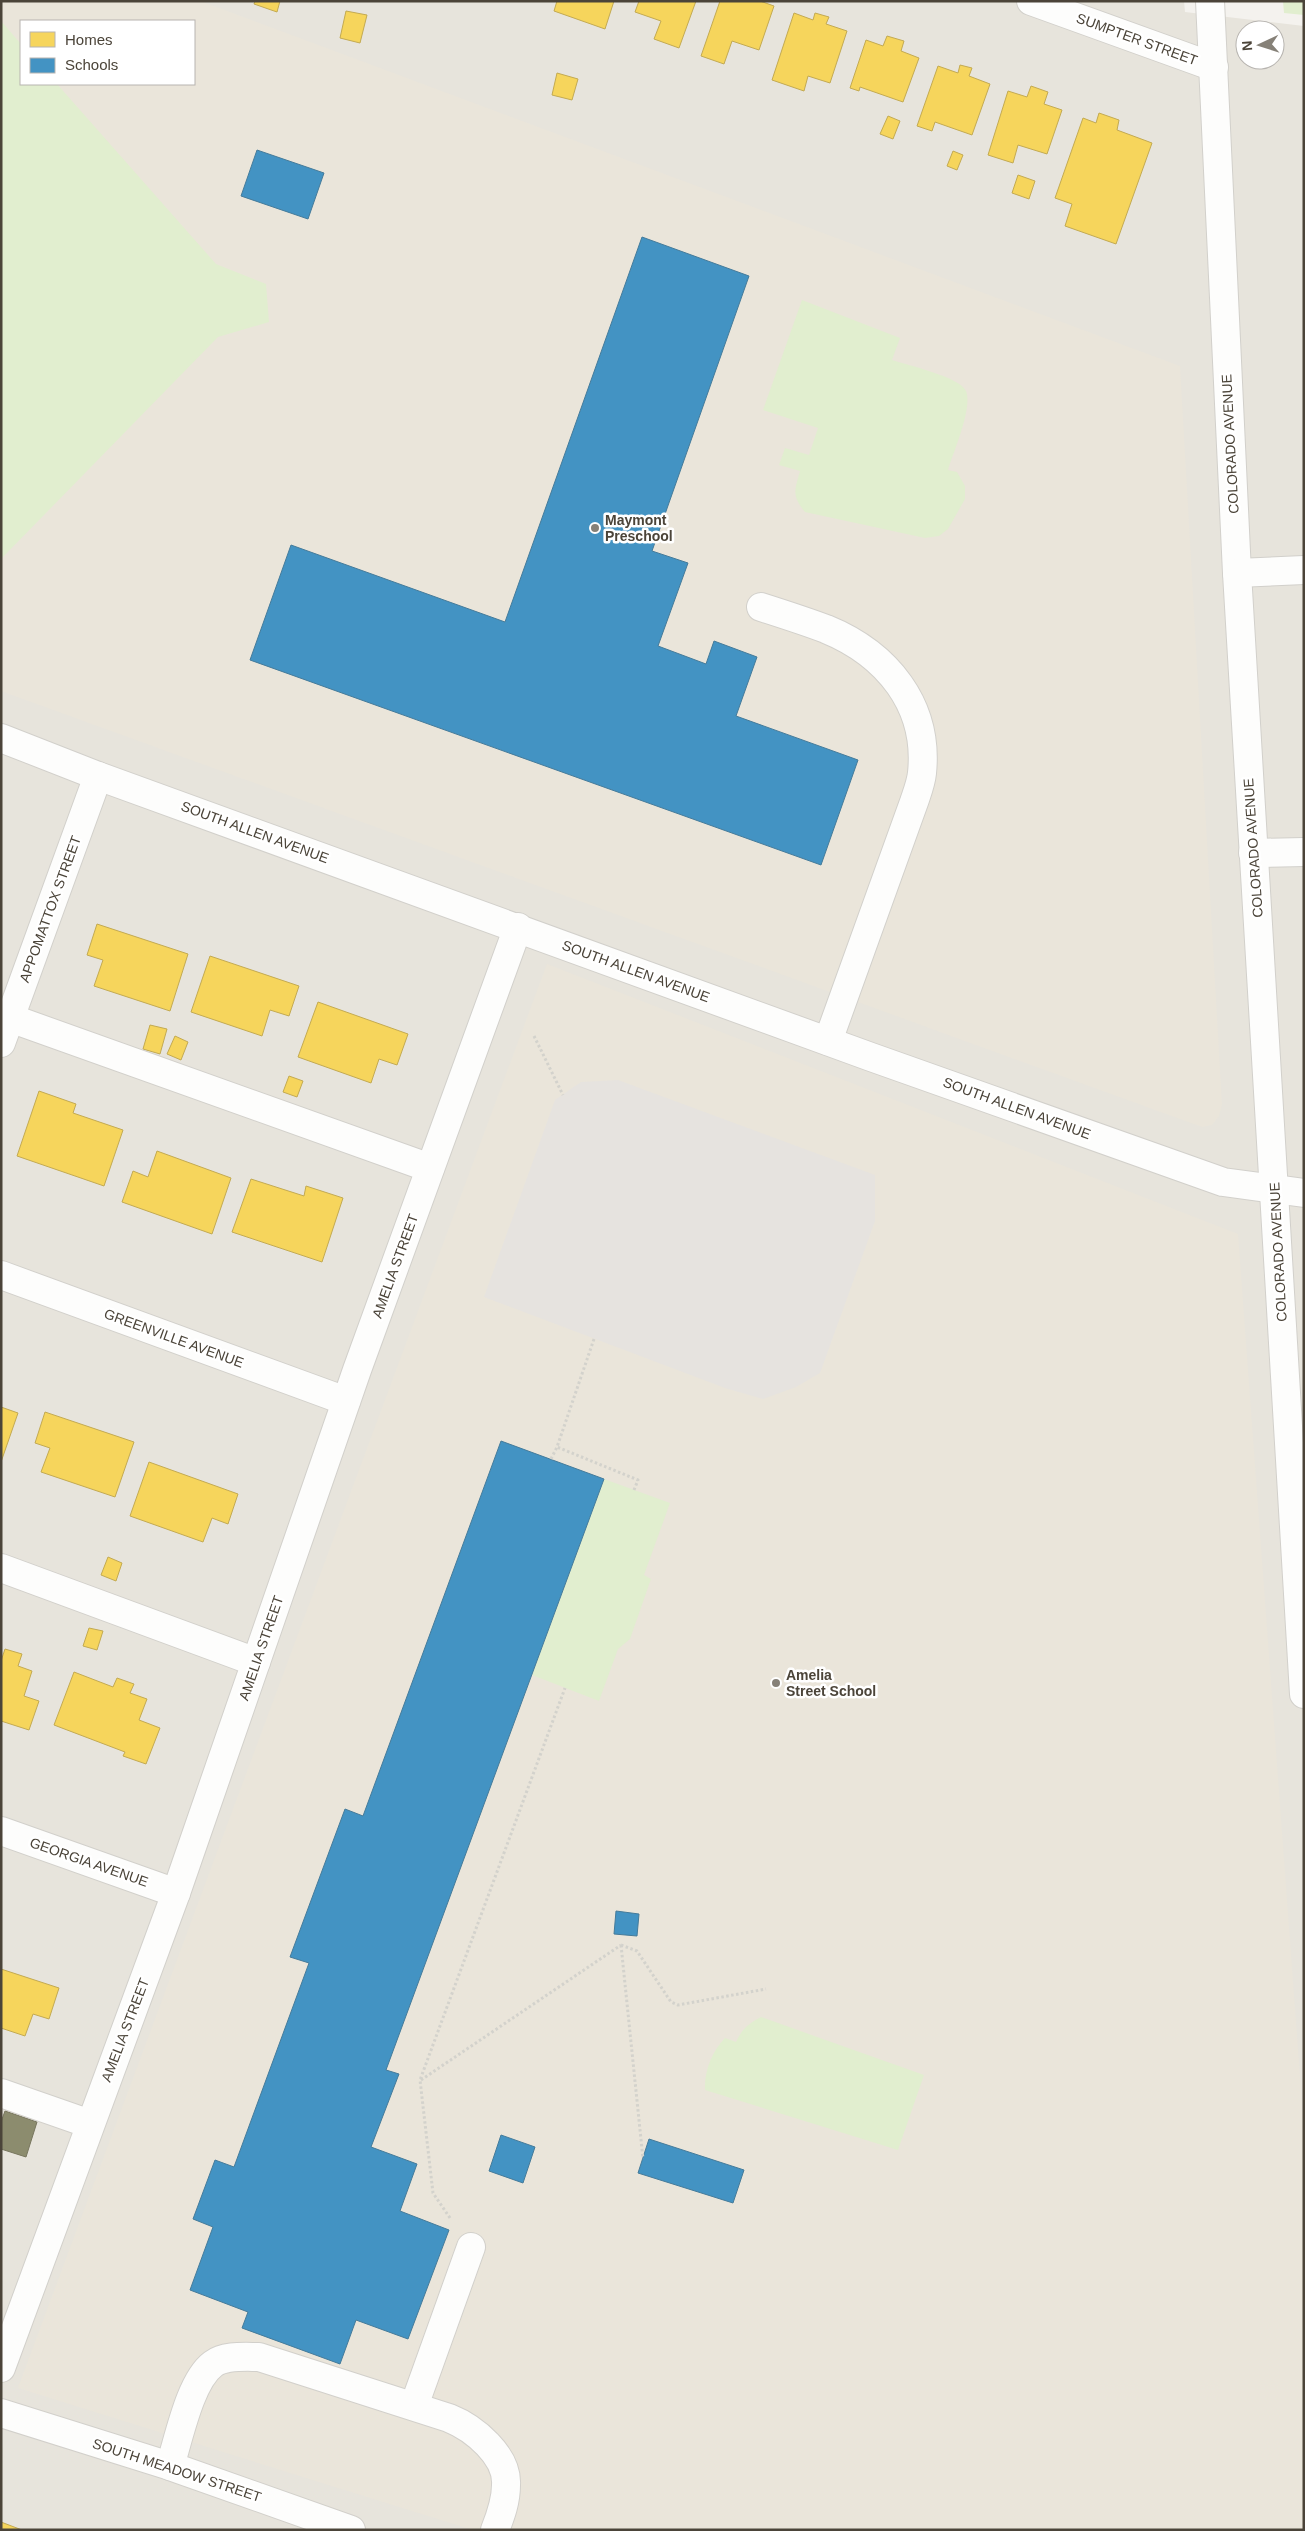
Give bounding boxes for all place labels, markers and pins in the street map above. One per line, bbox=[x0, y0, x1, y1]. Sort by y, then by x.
place label: Maymont Preschool bbox=[605, 512, 673, 544]
marker: Maymont Preschool bbox=[589, 522, 601, 534]
place label: Amelia Street School bbox=[786, 1667, 876, 1699]
marker: Amelia Street School bbox=[770, 1677, 782, 1689]

